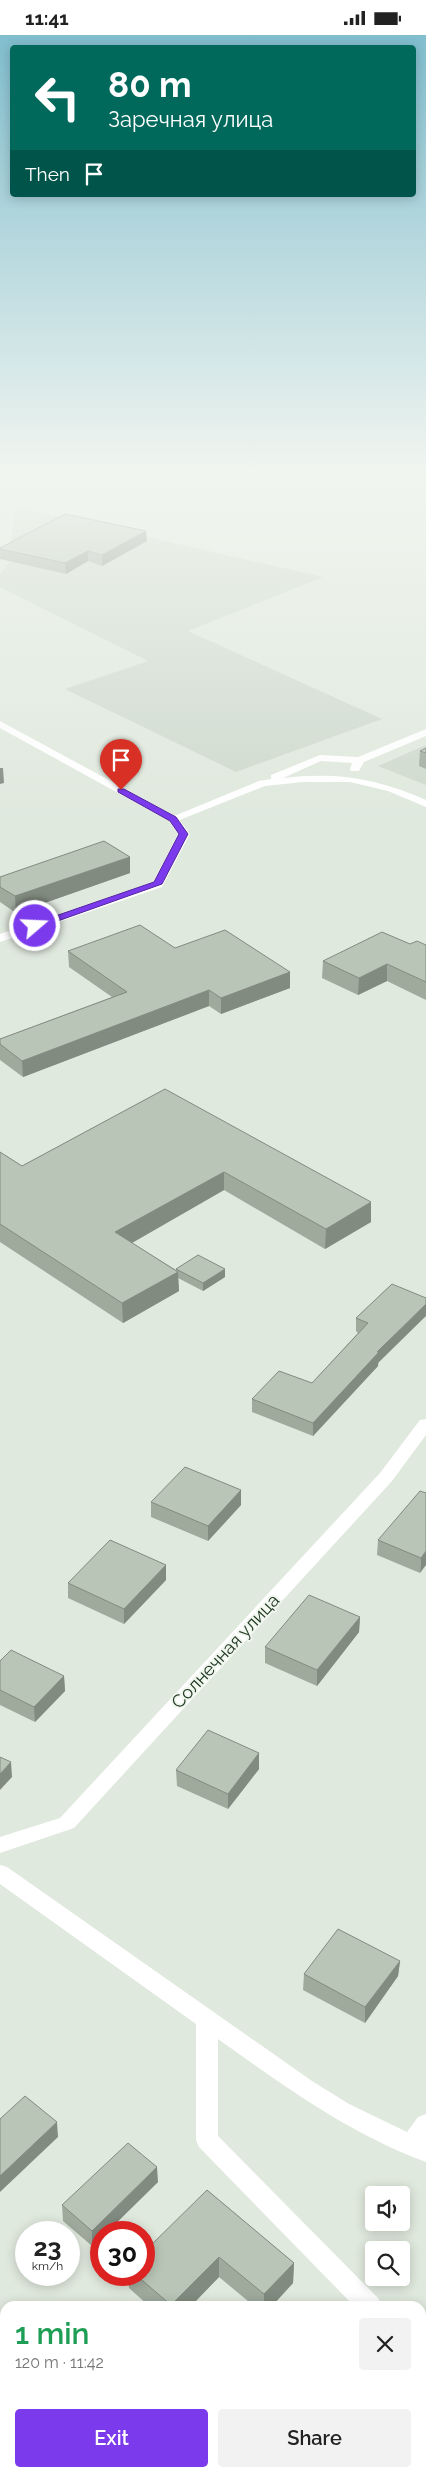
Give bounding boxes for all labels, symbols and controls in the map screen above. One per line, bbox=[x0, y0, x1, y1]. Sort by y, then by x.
text: 11:41 bbox=[25, 7, 69, 29]
text: 80 m bbox=[108, 64, 192, 105]
icon: left bbox=[25, 65, 90, 130]
text: Заречная улица bbox=[108, 106, 273, 132]
icon: arrive bbox=[80, 160, 108, 188]
text: Then bbox=[25, 163, 70, 185]
pin bbox=[100, 739, 142, 790]
icon: arrive bbox=[107, 746, 135, 774]
position arrow bbox=[8.0, 899, 60.0, 951]
street label: Солнечная улица bbox=[167, 1590, 283, 1712]
map controls bbox=[365, 2186, 410, 2286]
button: sound bbox=[365, 2186, 410, 2231]
speed limit sign: 30 bbox=[90, 2221, 155, 2286]
text: 23 bbox=[33, 2232, 62, 2262]
button: search bbox=[365, 2241, 410, 2286]
text: km/h bbox=[32, 2259, 63, 2273]
text: 1 min bbox=[15, 2316, 90, 2351]
button: close bbox=[359, 2318, 411, 2370]
text: 120 m · 11:42 bbox=[15, 2353, 104, 2372]
button: Exit bbox=[15, 2409, 208, 2467]
button: Share bbox=[218, 2409, 411, 2467]

